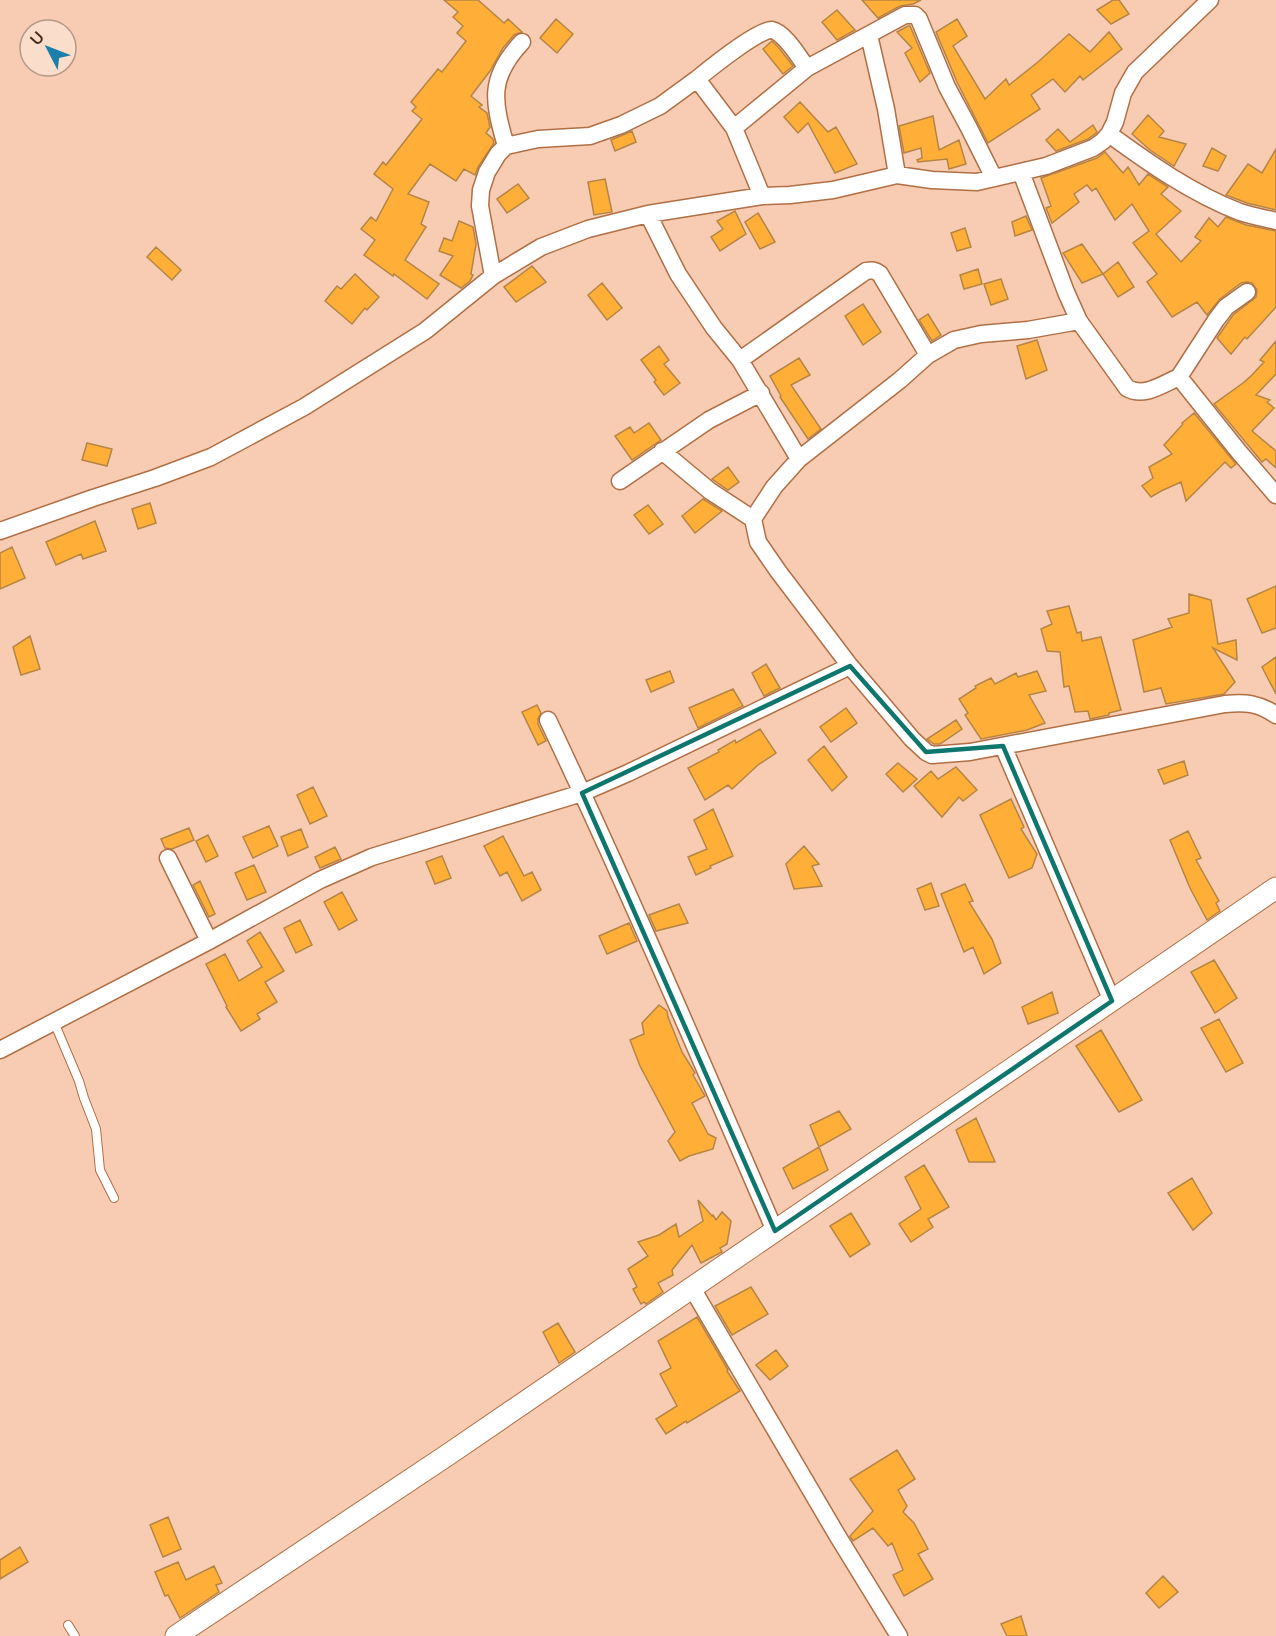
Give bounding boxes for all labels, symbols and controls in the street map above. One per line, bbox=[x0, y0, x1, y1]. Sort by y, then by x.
north arrow bbox=[18, 18, 78, 78]
text: U bbox=[25, 27, 48, 49]

